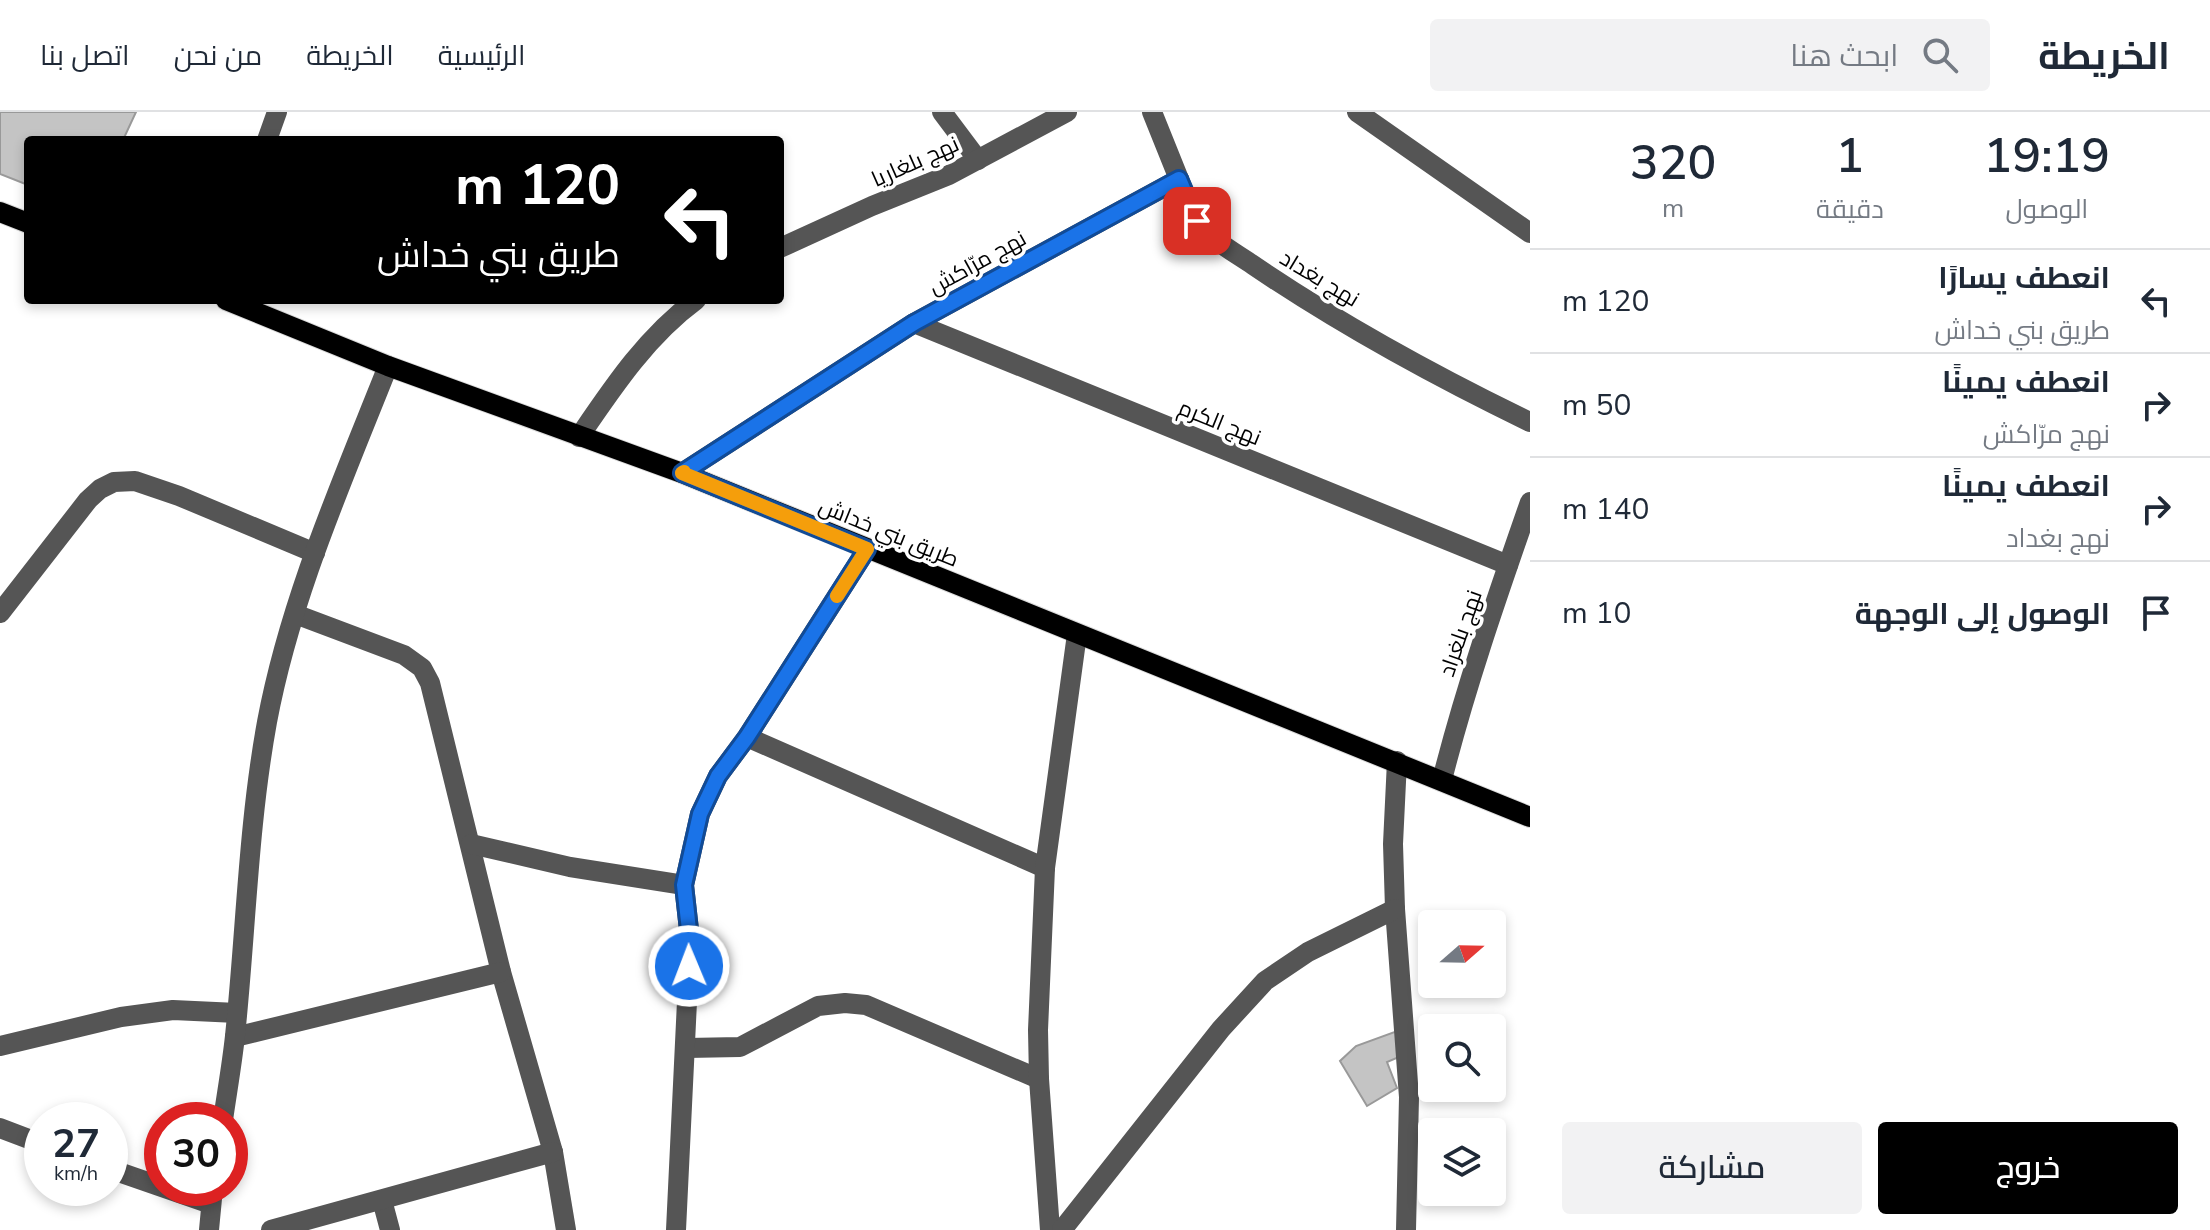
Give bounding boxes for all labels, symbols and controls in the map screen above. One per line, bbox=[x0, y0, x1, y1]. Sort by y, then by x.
search box bbox=[1430, 19, 1990, 91]
text: الخريطة bbox=[2038, 31, 2170, 82]
icon: search bbox=[1918, 33, 1962, 77]
text: ابحث هنا bbox=[1790, 36, 1898, 77]
text: اتصل بنا bbox=[40, 37, 130, 75]
text: من نحن bbox=[174, 37, 262, 75]
text: الخريطة bbox=[306, 37, 394, 75]
text: الرئيسية bbox=[438, 37, 526, 75]
text: 1 bbox=[1836, 123, 1864, 189]
text: 19:19 bbox=[1984, 123, 2110, 189]
street label: نهج بلغاريا bbox=[867, 129, 964, 195]
text: 320 bbox=[1630, 130, 1716, 196]
text: 120 m bbox=[455, 147, 620, 224]
icon: left bbox=[648, 168, 752, 272]
pin bbox=[1163, 187, 1231, 255]
text: m bbox=[1662, 191, 1684, 226]
text: دقيقة bbox=[1816, 192, 1884, 227]
text: الوصول bbox=[2005, 192, 2088, 227]
icon: arrive bbox=[1175, 199, 1219, 243]
street label: نهج مرّاكش bbox=[923, 224, 1032, 302]
text: طريق بني خداش bbox=[377, 231, 620, 280]
street label: نهج بغداد bbox=[1274, 243, 1365, 314]
text: انعطف يسارًا bbox=[1938, 258, 2110, 299]
icon: left bbox=[2134, 279, 2178, 323]
text: 120 m bbox=[1562, 281, 1649, 322]
text: طريق بني خداش bbox=[1935, 313, 2110, 348]
text: انعطف يمينًا bbox=[1942, 362, 2110, 403]
icon: right bbox=[2134, 383, 2178, 427]
text: 50 m bbox=[1562, 385, 1631, 426]
street label: نهج الكرم bbox=[1174, 393, 1265, 453]
text: نهج مرّاكش bbox=[1983, 417, 2110, 452]
text: انعطف يمينًا bbox=[1942, 466, 2110, 507]
icon: right bbox=[2134, 487, 2178, 531]
text: 140 m bbox=[1562, 489, 1649, 530]
street label: طريق بني خداش bbox=[814, 491, 963, 576]
text: نهج بغداد bbox=[2006, 521, 2110, 556]
street label: نهج بلغراد bbox=[1432, 586, 1490, 681]
icon: arrive bbox=[2134, 591, 2178, 635]
text: 10 m bbox=[1562, 593, 1631, 634]
text: الوصول إلى الوجهة bbox=[1855, 594, 2110, 635]
north arrow bbox=[1418, 910, 1506, 998]
map controls bbox=[1418, 910, 1506, 1206]
position arrow bbox=[647, 924, 731, 1008]
button: search bbox=[1418, 1014, 1506, 1102]
speed limit sign: 30 bbox=[144, 1102, 248, 1206]
text: 27 bbox=[52, 1117, 100, 1171]
button: layers bbox=[1418, 1118, 1506, 1206]
button: مشاركة bbox=[1562, 1122, 1862, 1214]
button: خروج bbox=[1878, 1122, 2178, 1214]
text: km/h bbox=[54, 1160, 98, 1187]

